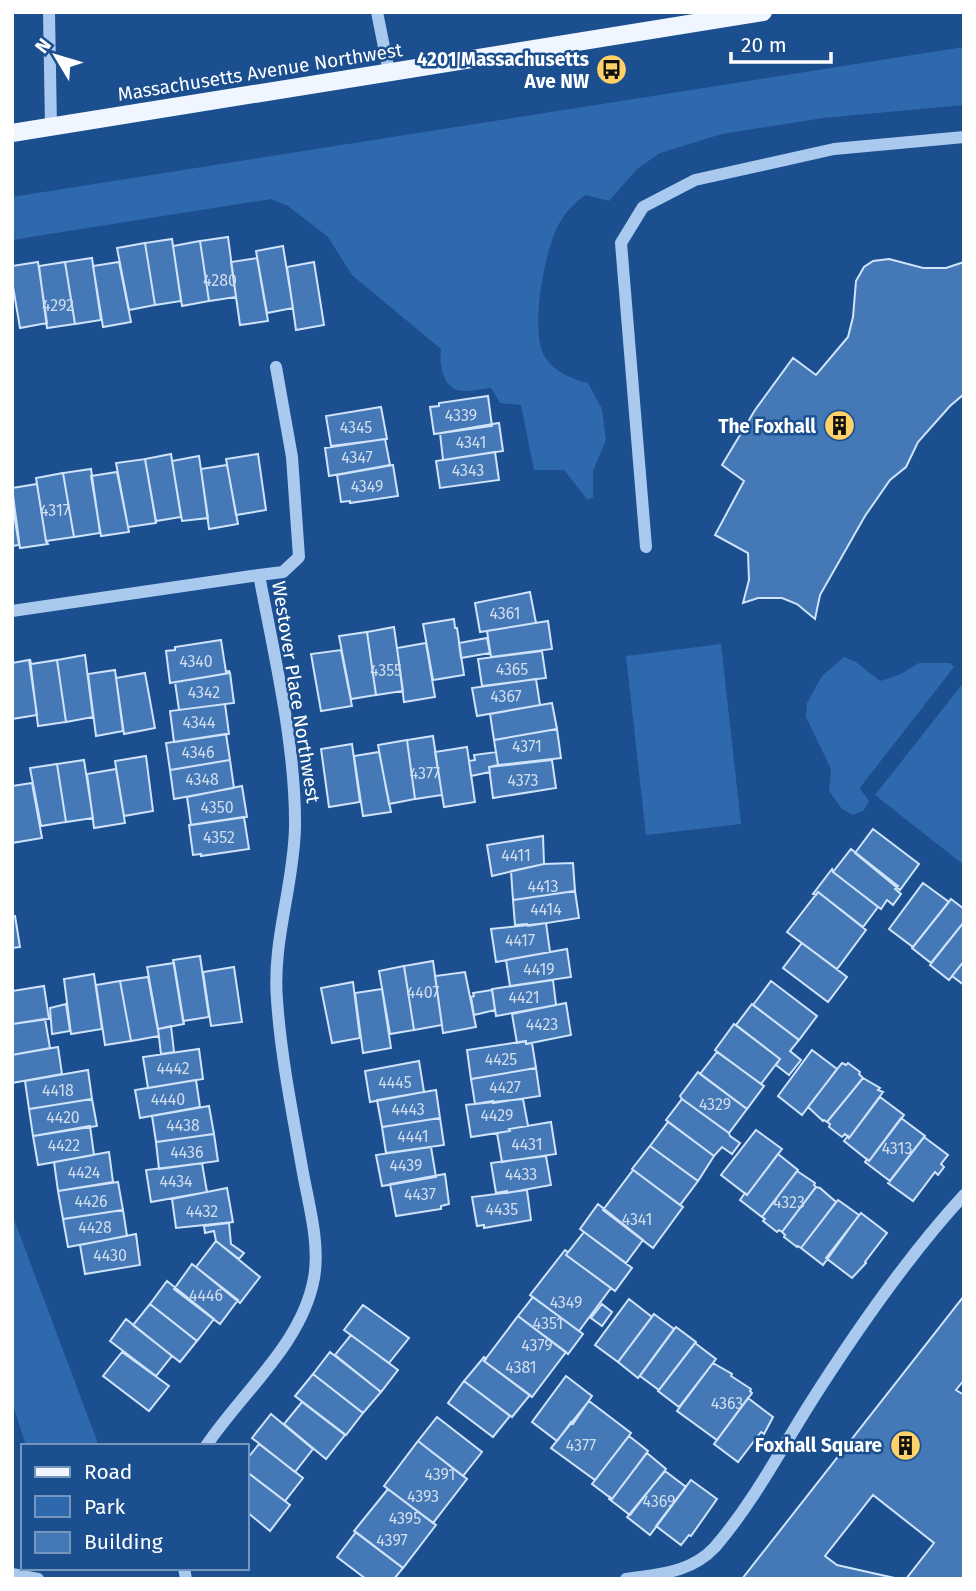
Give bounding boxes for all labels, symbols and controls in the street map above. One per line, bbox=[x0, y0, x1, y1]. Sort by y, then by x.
north arrow bbox=[21, 21, 91, 91]
scale bar bbox=[731, 21, 831, 65]
text: 20 m bbox=[741, 32, 787, 58]
text: N bbox=[30, 34, 56, 58]
street label: Massachusetts Avenue Northwest bbox=[116, 38, 404, 106]
place label: 4201 Massachusetts Ave NW bbox=[417, 48, 589, 93]
bus stop icon: 4201 Massachusetts Ave NW bbox=[595, 53, 629, 87]
house number: 4280 bbox=[203, 271, 237, 290]
house number: 4292 bbox=[42, 296, 74, 315]
house number: 4339 bbox=[445, 406, 477, 425]
building icon: The Foxhall bbox=[822, 409, 856, 443]
place label: The Foxhall bbox=[718, 415, 816, 438]
house number: 4345 bbox=[340, 418, 372, 437]
house number: 4341 bbox=[456, 433, 486, 452]
house number: 4347 bbox=[341, 448, 373, 467]
house number: 4343 bbox=[452, 461, 484, 480]
house number: 4349 bbox=[351, 477, 383, 496]
house number: 4317 bbox=[40, 501, 70, 520]
street label: Westover Place Northwest bbox=[267, 579, 325, 805]
house number: 4361 bbox=[490, 604, 520, 623]
house number: 4340 bbox=[179, 652, 213, 671]
house number: 4365 bbox=[496, 660, 528, 679]
house number: 4355 bbox=[370, 661, 402, 680]
house number: 4342 bbox=[188, 683, 220, 702]
house number: 4367 bbox=[490, 687, 522, 706]
house number: 4344 bbox=[182, 713, 216, 732]
house number: 4371 bbox=[512, 737, 542, 756]
house number: 4346 bbox=[181, 743, 215, 762]
house number: 4377 bbox=[410, 764, 440, 783]
house number: 4348 bbox=[185, 770, 219, 789]
house number: 4373 bbox=[507, 771, 539, 790]
house number: 4350 bbox=[200, 798, 234, 817]
house number: 4352 bbox=[203, 828, 235, 847]
house number: 4411 bbox=[501, 846, 531, 865]
house number: 4413 bbox=[527, 877, 559, 896]
house number: 4414 bbox=[530, 900, 562, 919]
house number: 4417 bbox=[505, 931, 535, 950]
house number: 4419 bbox=[523, 960, 555, 979]
house number: 4407 bbox=[407, 983, 439, 1002]
house number: 4421 bbox=[508, 988, 540, 1007]
house number: 4423 bbox=[526, 1015, 558, 1034]
house number: 4425 bbox=[485, 1050, 517, 1069]
house number: 4442 bbox=[156, 1059, 190, 1078]
house number: 4445 bbox=[378, 1073, 412, 1092]
house number: 4427 bbox=[489, 1078, 521, 1097]
house number: 4418 bbox=[42, 1081, 74, 1100]
house number: 4440 bbox=[151, 1090, 185, 1109]
house number: 4329 bbox=[699, 1095, 731, 1114]
house number: 4443 bbox=[391, 1100, 425, 1119]
house number: 4429 bbox=[481, 1106, 513, 1125]
house number: 4420 bbox=[46, 1108, 80, 1127]
house number: 4438 bbox=[166, 1116, 200, 1135]
house number: 4441 bbox=[397, 1127, 429, 1146]
house number: 4431 bbox=[511, 1135, 543, 1154]
house number: 4422 bbox=[48, 1136, 80, 1155]
house number: 4313 bbox=[882, 1139, 912, 1158]
house number: 4436 bbox=[170, 1143, 204, 1162]
house number: 4439 bbox=[390, 1156, 422, 1175]
house number: 4424 bbox=[68, 1163, 101, 1182]
house number: 4433 bbox=[505, 1165, 537, 1184]
house number: 4434 bbox=[159, 1172, 193, 1191]
house number: 4437 bbox=[404, 1185, 436, 1204]
house number: 4426 bbox=[74, 1192, 108, 1211]
house number: 4323 bbox=[773, 1193, 805, 1212]
house number: 4435 bbox=[486, 1200, 518, 1219]
house number: 4432 bbox=[186, 1202, 218, 1221]
house number: 4341 bbox=[622, 1210, 652, 1229]
house number: 4428 bbox=[78, 1218, 112, 1237]
house number: 4430 bbox=[93, 1246, 127, 1265]
house number: 4446 bbox=[189, 1286, 223, 1305]
house number: 4349 bbox=[550, 1293, 582, 1312]
house number: 4351 bbox=[533, 1314, 563, 1333]
house number: 4379 bbox=[521, 1336, 553, 1355]
house number: 4381 bbox=[505, 1358, 537, 1377]
house number: 4363 bbox=[711, 1394, 743, 1413]
building icon: Foxhall Square bbox=[888, 1428, 922, 1462]
place label: Foxhall Square bbox=[755, 1434, 882, 1457]
house number: 4377 bbox=[566, 1436, 596, 1455]
legend bbox=[21, 1444, 248, 1570]
text: Road bbox=[84, 1459, 132, 1485]
house number: 4391 bbox=[424, 1465, 456, 1484]
house number: 4393 bbox=[407, 1487, 439, 1506]
house number: 4369 bbox=[643, 1492, 675, 1511]
text: Park bbox=[84, 1494, 126, 1520]
house number: 4395 bbox=[389, 1509, 421, 1528]
text: Building bbox=[84, 1529, 163, 1555]
house number: 4397 bbox=[376, 1531, 408, 1550]

